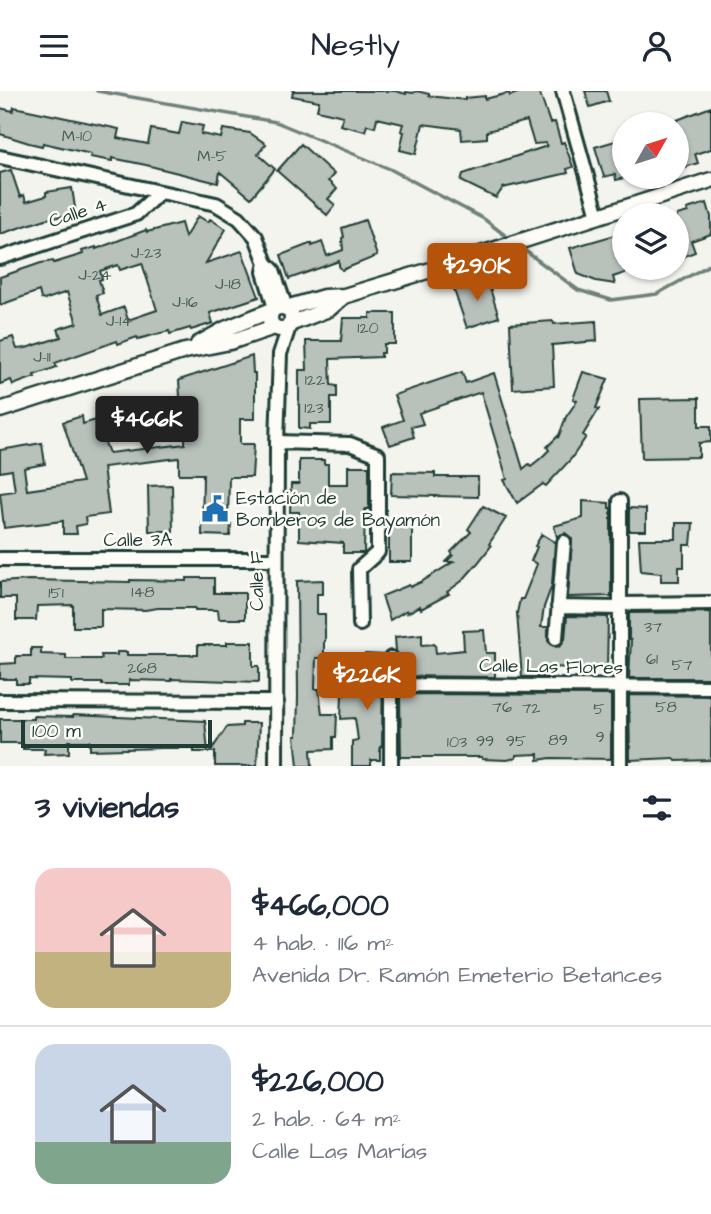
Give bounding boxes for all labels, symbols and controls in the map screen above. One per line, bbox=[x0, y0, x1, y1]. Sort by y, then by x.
text: Nestly bbox=[311, 23, 400, 68]
icon: menu bbox=[35, 27, 73, 65]
icon: person bbox=[638, 27, 676, 65]
north arrow bbox=[612, 112, 690, 189]
map controls bbox=[612, 112, 689, 280]
house number: M-10 bbox=[62, 125, 92, 147]
house number: M-5 bbox=[197, 145, 227, 167]
street label: Calle 4 bbox=[45, 191, 111, 235]
button: layers bbox=[612, 203, 689, 280]
house number: J-23 bbox=[131, 242, 161, 264]
pin: $290K bbox=[428, 243, 526, 303]
text: $290K bbox=[443, 250, 511, 282]
house number: J-24 bbox=[78, 264, 112, 286]
house number: J-18 bbox=[215, 273, 241, 295]
house number: J-16 bbox=[172, 291, 198, 313]
house number: J-14 bbox=[106, 310, 132, 332]
house number: 120 bbox=[357, 317, 379, 339]
house number: J-11 bbox=[33, 346, 51, 368]
house number: 122 bbox=[305, 369, 325, 391]
pin: $466K bbox=[98, 397, 196, 456]
house number: 123 bbox=[304, 397, 324, 419]
text: $466K bbox=[111, 403, 183, 435]
place label: Estación de Bomberos de Bayamón bbox=[236, 485, 440, 535]
public building icon: Estación de Bomberos de Bayamón bbox=[200, 494, 230, 524]
street label: Calle 3A bbox=[104, 527, 172, 554]
street label: Calle F bbox=[244, 551, 271, 611]
house number: 148 bbox=[131, 581, 155, 603]
house number: 151 bbox=[48, 582, 64, 604]
house number: 37 bbox=[644, 616, 662, 638]
house number: 61 bbox=[646, 648, 658, 670]
street label: Calle Las Flores bbox=[479, 652, 623, 682]
pin: $226K bbox=[318, 653, 416, 712]
house number: 57 bbox=[671, 654, 693, 676]
house number: 268 bbox=[127, 657, 157, 679]
text: $226K bbox=[333, 659, 401, 691]
house number: 76 bbox=[492, 696, 512, 718]
house number: 58 bbox=[655, 696, 677, 718]
house number: 72 bbox=[522, 697, 541, 719]
house number: 5 bbox=[593, 698, 605, 720]
scale bar bbox=[21, 717, 212, 749]
text: 100 m bbox=[32, 718, 81, 745]
house number: 9 bbox=[595, 726, 605, 748]
house number: 89 bbox=[548, 729, 568, 751]
house number: 99 bbox=[476, 730, 494, 752]
house number: 95 bbox=[506, 730, 527, 752]
house number: 103 bbox=[447, 731, 467, 753]
text: 3 viviendas bbox=[35, 787, 179, 829]
icon: filters bbox=[638, 789, 676, 827]
text: $466,000 bbox=[252, 885, 389, 927]
icon: home bbox=[91, 896, 175, 980]
text: 4 hab. · 116 m² bbox=[252, 927, 394, 959]
text: Avenida Dr. Ramón Emeterio Betances bbox=[252, 959, 662, 991]
text: $226,000 bbox=[252, 1061, 384, 1103]
icon: home bbox=[91, 1072, 175, 1156]
text: 2 hab. · 64 m² bbox=[252, 1103, 401, 1135]
text: Calle Las Marías bbox=[252, 1135, 427, 1167]

